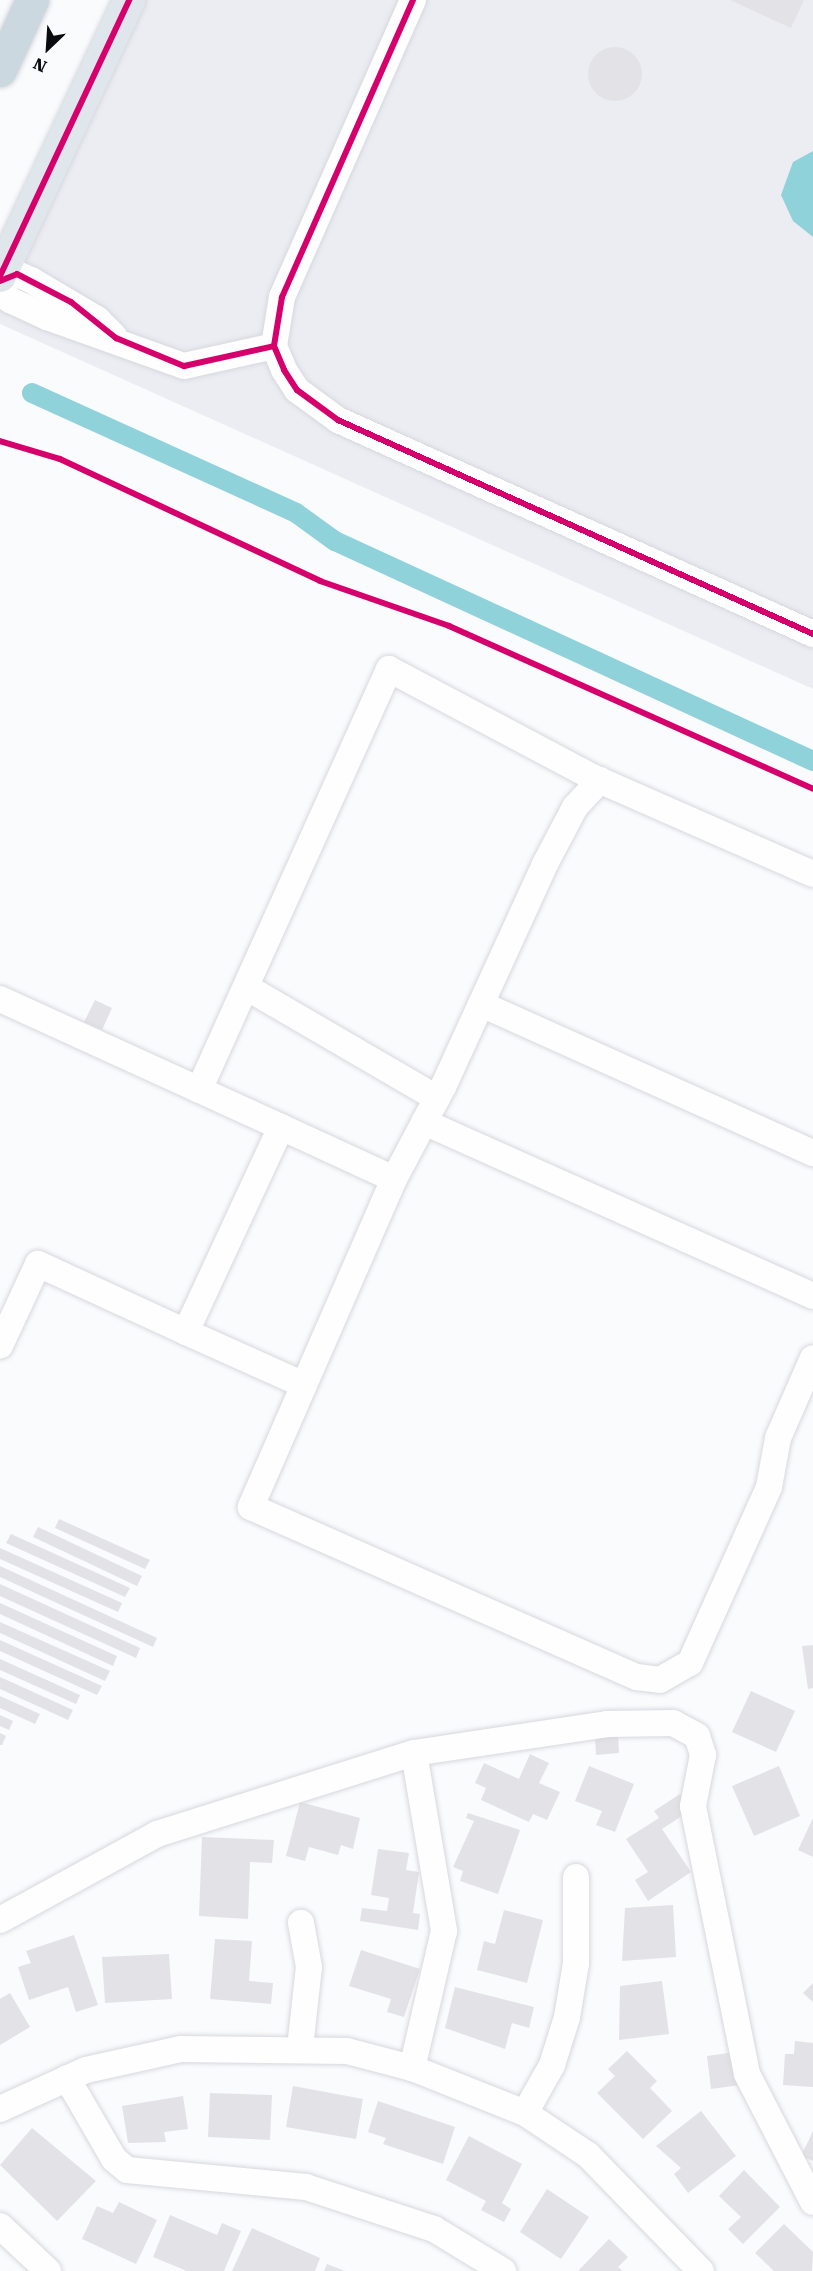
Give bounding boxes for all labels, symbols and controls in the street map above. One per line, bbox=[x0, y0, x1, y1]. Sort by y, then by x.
north arrow bbox=[18, 18, 78, 78]
text: N bbox=[31, 54, 50, 76]

